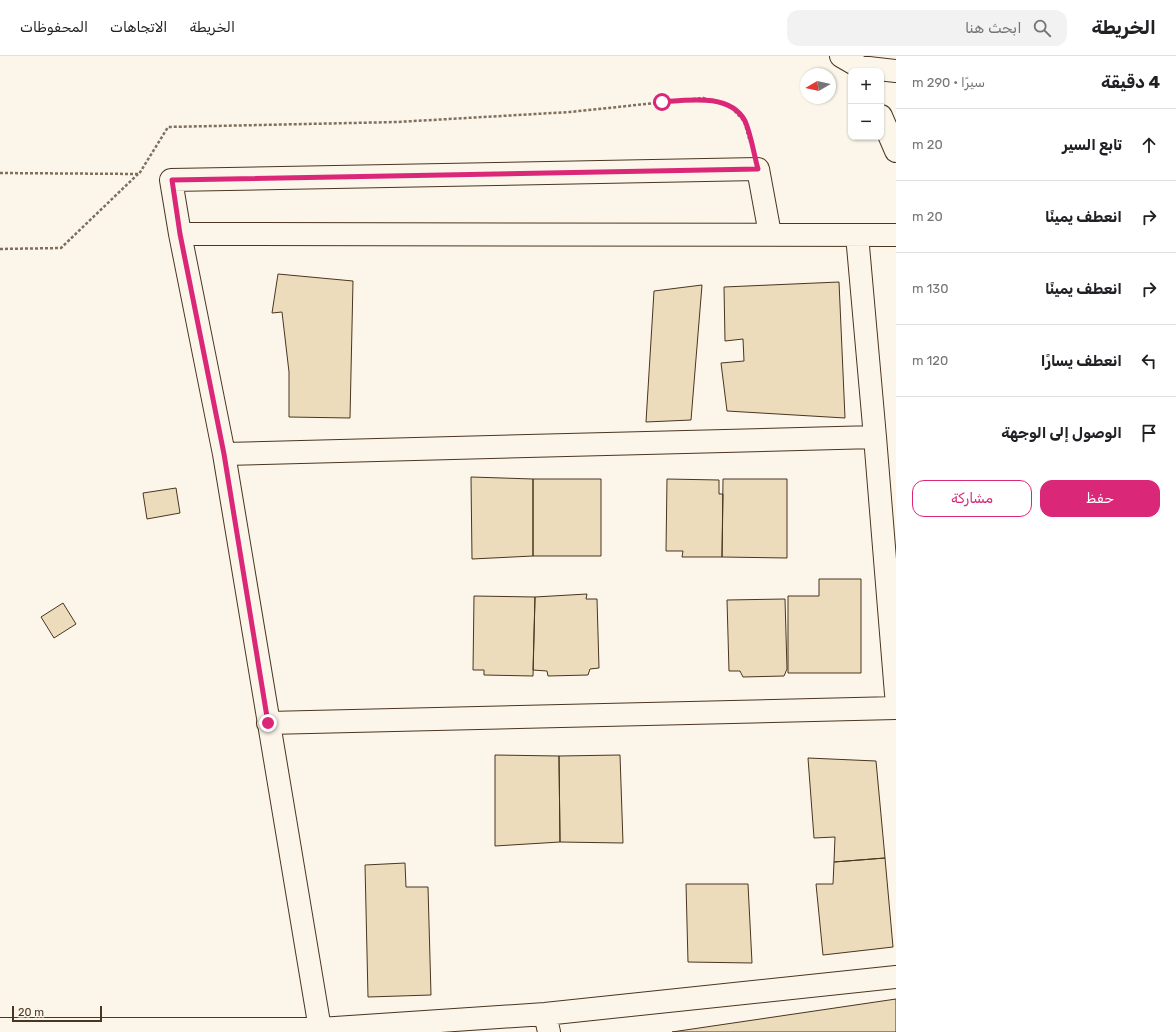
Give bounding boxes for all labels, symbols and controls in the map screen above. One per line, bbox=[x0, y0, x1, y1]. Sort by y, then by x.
search box bbox=[787, 10, 1067, 46]
text: الخريطة bbox=[1091, 16, 1156, 39]
icon: search bbox=[1031, 17, 1053, 39]
text: المحفوظات bbox=[20, 19, 88, 36]
text: الاتجاهات bbox=[110, 19, 167, 36]
text: الخريطة bbox=[189, 19, 235, 36]
text: ابحث هنا bbox=[965, 19, 1021, 37]
north arrow bbox=[800, 68, 836, 104]
map controls bbox=[848, 68, 884, 140]
button: + bbox=[848, 68, 884, 104]
text: 4 دقيقة bbox=[1101, 72, 1160, 92]
text: سيرًا · 290 m bbox=[912, 75, 985, 90]
route start bbox=[653, 93, 671, 111]
button: − bbox=[848, 104, 884, 140]
icon: ahead bbox=[1138, 134, 1160, 156]
text: تابع السير bbox=[1062, 136, 1122, 154]
text: 20 m bbox=[912, 137, 943, 152]
icon: right bbox=[1138, 206, 1160, 228]
text: انعطف يمينًا bbox=[1045, 208, 1122, 226]
text: 20 m bbox=[912, 209, 943, 224]
icon: right bbox=[1138, 278, 1160, 300]
text: انعطف يمينًا bbox=[1045, 280, 1122, 298]
text: 130 m bbox=[912, 281, 948, 296]
icon: left bbox=[1138, 350, 1160, 372]
text: انعطف يسارًا bbox=[1041, 352, 1122, 370]
text: 120 m bbox=[912, 353, 948, 368]
icon: arrive bbox=[1138, 422, 1160, 444]
text: الوصول إلى الوجهة bbox=[1001, 424, 1122, 442]
button: مشاركة bbox=[912, 480, 1032, 517]
button: حفظ bbox=[1040, 480, 1160, 517]
route end bbox=[259, 714, 277, 732]
scale bar bbox=[12, 1004, 102, 1023]
text: 20 m bbox=[18, 1006, 44, 1019]

